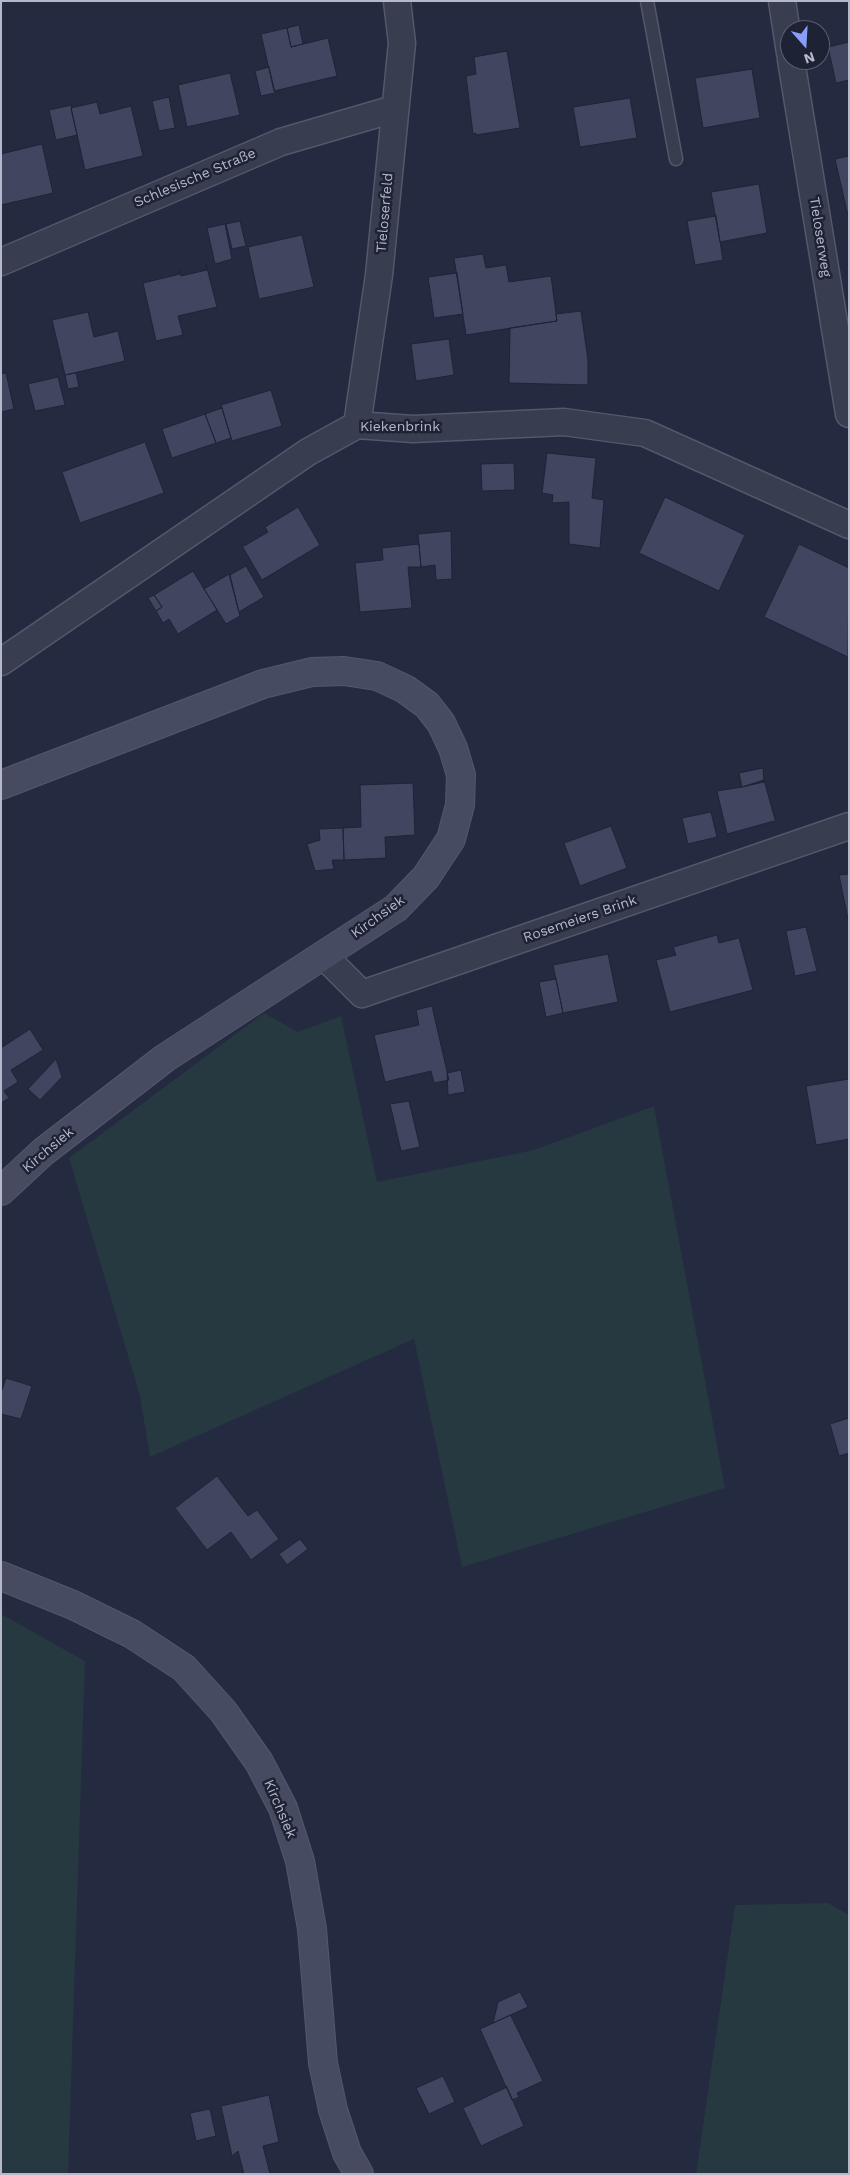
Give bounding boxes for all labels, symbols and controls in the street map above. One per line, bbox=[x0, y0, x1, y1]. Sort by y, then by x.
north arrow bbox=[780, 20, 830, 70]
text: N bbox=[802, 49, 817, 67]
street label: Schlesische Straße bbox=[132, 145, 258, 211]
street label: Tieloserfeld bbox=[373, 172, 397, 254]
street label: Tieloserweg bbox=[805, 196, 835, 278]
street label: Kiekenbrink bbox=[360, 419, 440, 435]
street label: Kirchsiek bbox=[348, 892, 408, 942]
street label: Rosemeiers Brink bbox=[521, 892, 639, 946]
street label: Kirchsiek bbox=[19, 1124, 77, 1176]
street label: Kirchsiek bbox=[260, 1777, 300, 1841]

